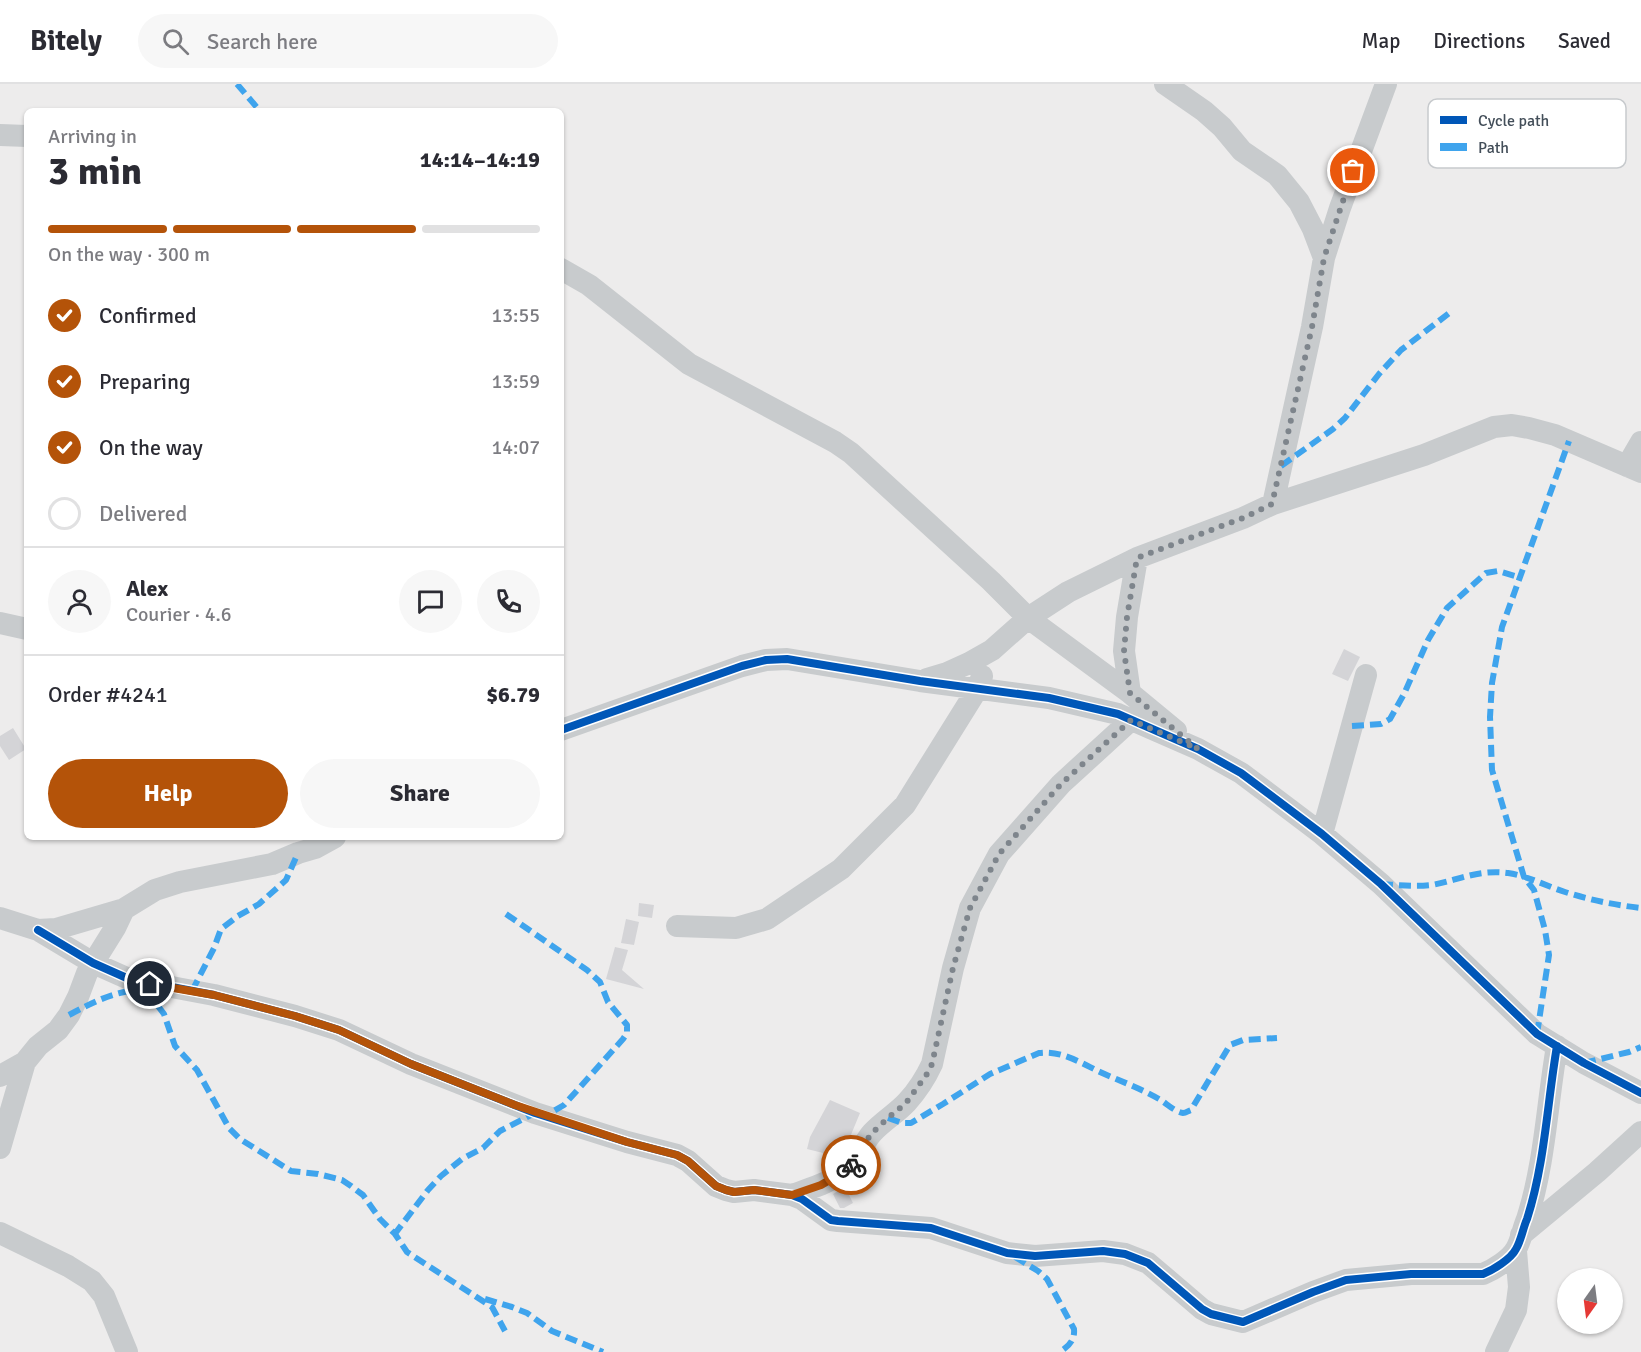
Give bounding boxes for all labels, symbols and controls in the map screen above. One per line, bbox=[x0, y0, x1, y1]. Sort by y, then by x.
search box bbox=[138, 14, 558, 68]
text: Bitely bbox=[30, 24, 102, 58]
icon: search bbox=[159, 25, 192, 58]
text: Search here bbox=[207, 28, 318, 55]
text: Map bbox=[1362, 28, 1400, 54]
text: Directions bbox=[1433, 28, 1525, 54]
text: Saved bbox=[1558, 28, 1611, 54]
legend bbox=[1428, 99, 1626, 168]
text: Cycle path bbox=[1478, 111, 1549, 131]
text: Arriving in bbox=[48, 124, 137, 149]
text: Path bbox=[1478, 138, 1509, 158]
pin bbox=[1327, 145, 1378, 196]
text: 14:14–14:19 bbox=[420, 146, 540, 173]
text: 3 min bbox=[48, 147, 142, 195]
icon: bag bbox=[1336, 154, 1369, 187]
text: On the way · 300 m bbox=[48, 242, 210, 267]
icon: check bbox=[48, 299, 81, 332]
text: Confirmed bbox=[99, 302, 197, 329]
text: 13:55 bbox=[491, 303, 540, 328]
icon: check bbox=[48, 365, 81, 398]
text: Preparing bbox=[99, 368, 191, 395]
text: 13:59 bbox=[491, 369, 540, 394]
icon: check bbox=[48, 431, 81, 464]
text: On the way bbox=[99, 434, 203, 461]
text: 14:07 bbox=[491, 435, 540, 460]
text: Delivered bbox=[99, 500, 187, 527]
button: person bbox=[48, 570, 111, 633]
button: chat bbox=[399, 570, 462, 633]
button: phone bbox=[477, 570, 540, 633]
text: Alex bbox=[126, 575, 168, 602]
text: Courier · 4.6 bbox=[126, 602, 232, 627]
text: Order #4241 bbox=[48, 681, 168, 708]
text: $6.79 bbox=[486, 681, 540, 708]
button: Help bbox=[48, 759, 288, 828]
button: Share bbox=[300, 759, 540, 828]
pin bbox=[124, 958, 175, 1009]
icon: home bbox=[133, 967, 166, 1000]
courier bbox=[821, 1135, 881, 1195]
icon: bike bbox=[835, 1149, 868, 1182]
north arrow bbox=[1557, 1268, 1623, 1334]
map controls bbox=[1557, 1268, 1623, 1334]

